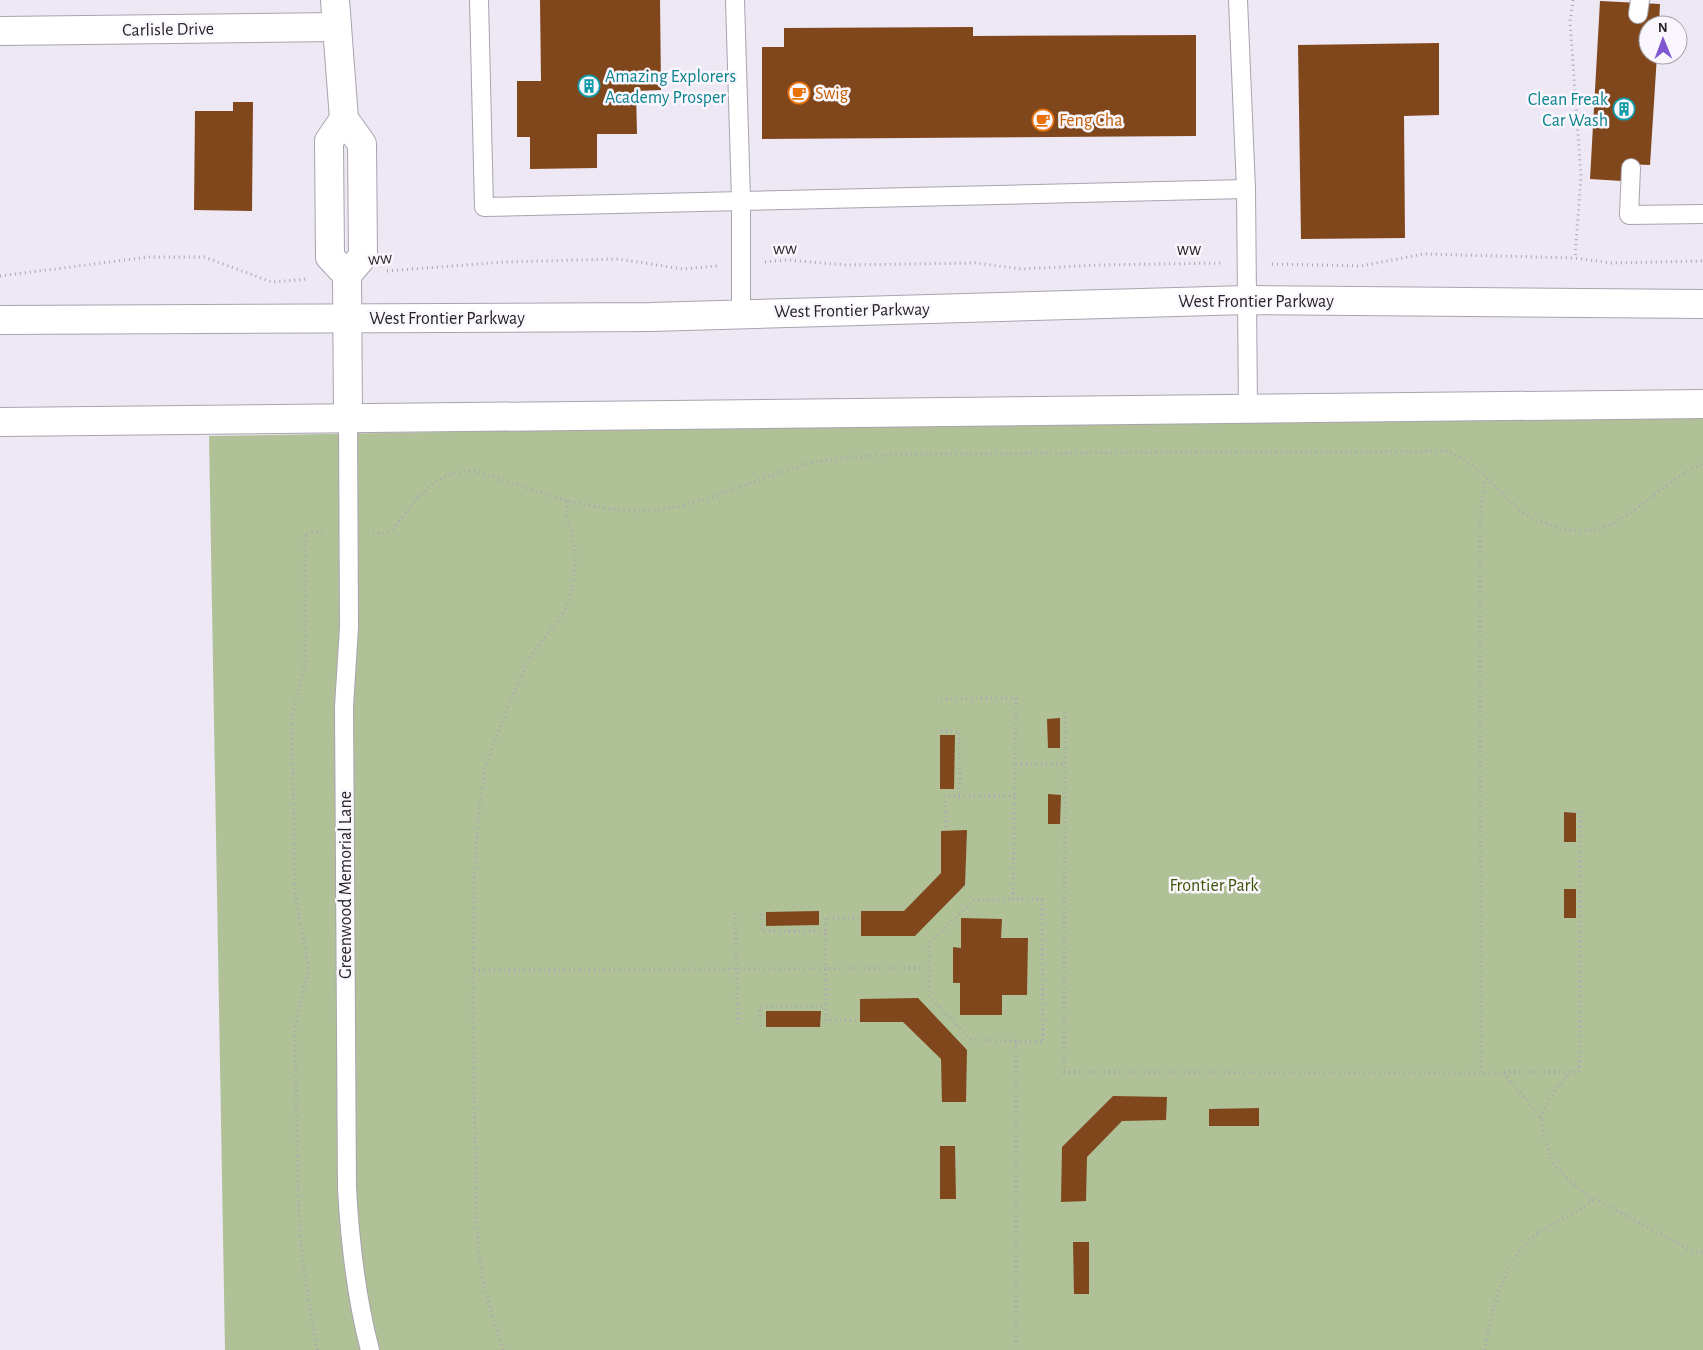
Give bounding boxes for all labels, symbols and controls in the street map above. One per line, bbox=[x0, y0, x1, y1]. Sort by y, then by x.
north arrow bbox=[1638, 15, 1688, 65]
street label: Carlisle Drive bbox=[122, 20, 214, 40]
text: N bbox=[1658, 21, 1668, 35]
place label: Amazing Explorers Academy Prosper bbox=[605, 68, 736, 107]
building icon: Amazing Explorers Academy Prosper bbox=[577, 74, 601, 98]
cafe icon: Swig bbox=[787, 81, 811, 105]
place label: Swig bbox=[815, 85, 849, 103]
place label: Clean Freak Car Wash bbox=[1528, 91, 1609, 130]
building icon: Clean Freak Car Wash bbox=[1612, 97, 1636, 121]
cafe icon: Feng Cha bbox=[1031, 108, 1055, 132]
place label: Feng Cha bbox=[1059, 112, 1123, 130]
street label: ww bbox=[773, 240, 797, 258]
street label: ww bbox=[1177, 241, 1201, 259]
street label: ww bbox=[367, 249, 393, 269]
street label: West Frontier Parkway bbox=[1178, 293, 1334, 311]
street label: West Frontier Parkway bbox=[774, 301, 930, 321]
street label: West Frontier Parkway bbox=[369, 310, 525, 328]
street label: Greenwood Memorial Lane bbox=[337, 791, 355, 979]
park label: Frontier Park bbox=[1169, 877, 1259, 895]

